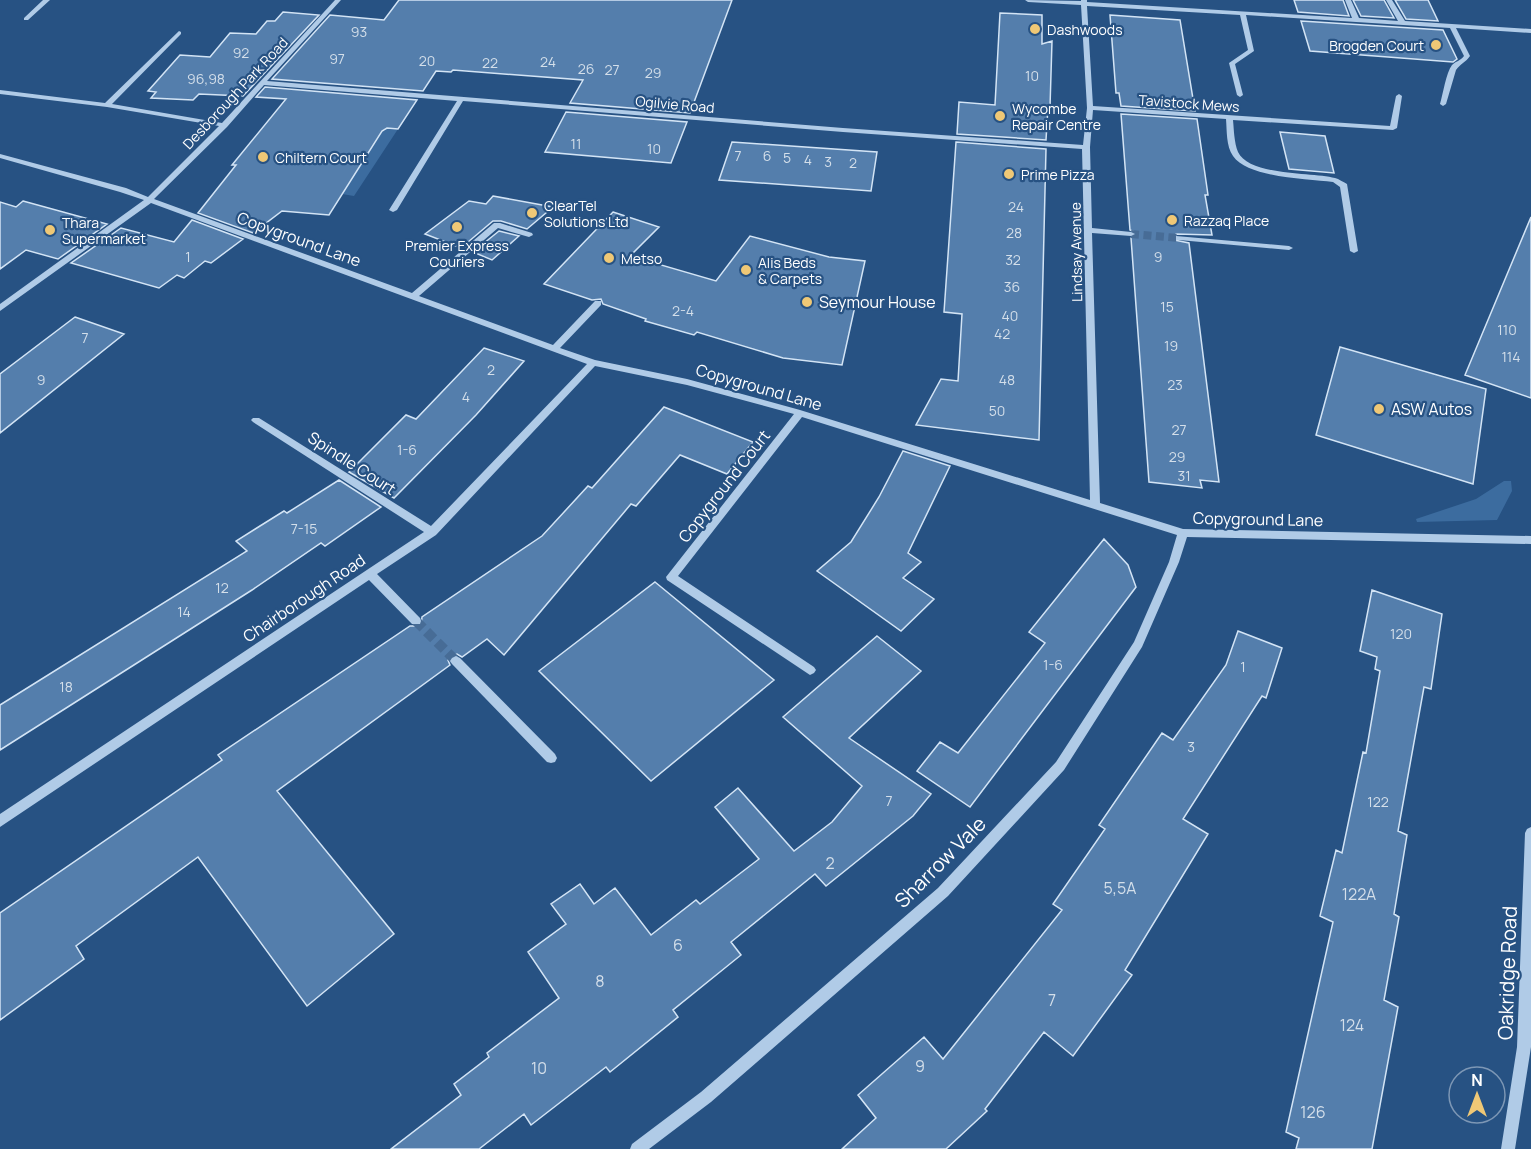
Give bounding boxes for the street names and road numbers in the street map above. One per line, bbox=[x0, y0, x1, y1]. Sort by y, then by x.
street label: Desborough Park Road bbox=[178, 33, 292, 153]
street label: Tavistock Mews bbox=[1138, 90, 1240, 116]
street label: Ogilvie Road bbox=[635, 91, 715, 117]
street label: Lindsay Avenue bbox=[1066, 202, 1086, 302]
street label: Copyground Lane bbox=[234, 206, 364, 272]
street label: Copyground Lane bbox=[693, 358, 825, 416]
street label: Copyground Court bbox=[673, 425, 775, 547]
street label: Spindle Court bbox=[304, 426, 400, 500]
street label: Copyground Lane bbox=[1193, 507, 1323, 531]
street label: Chairborough Road bbox=[239, 549, 369, 647]
street label: Sharrow Vale bbox=[888, 810, 992, 914]
street label: Oakridge Road bbox=[1491, 905, 1523, 1041]

